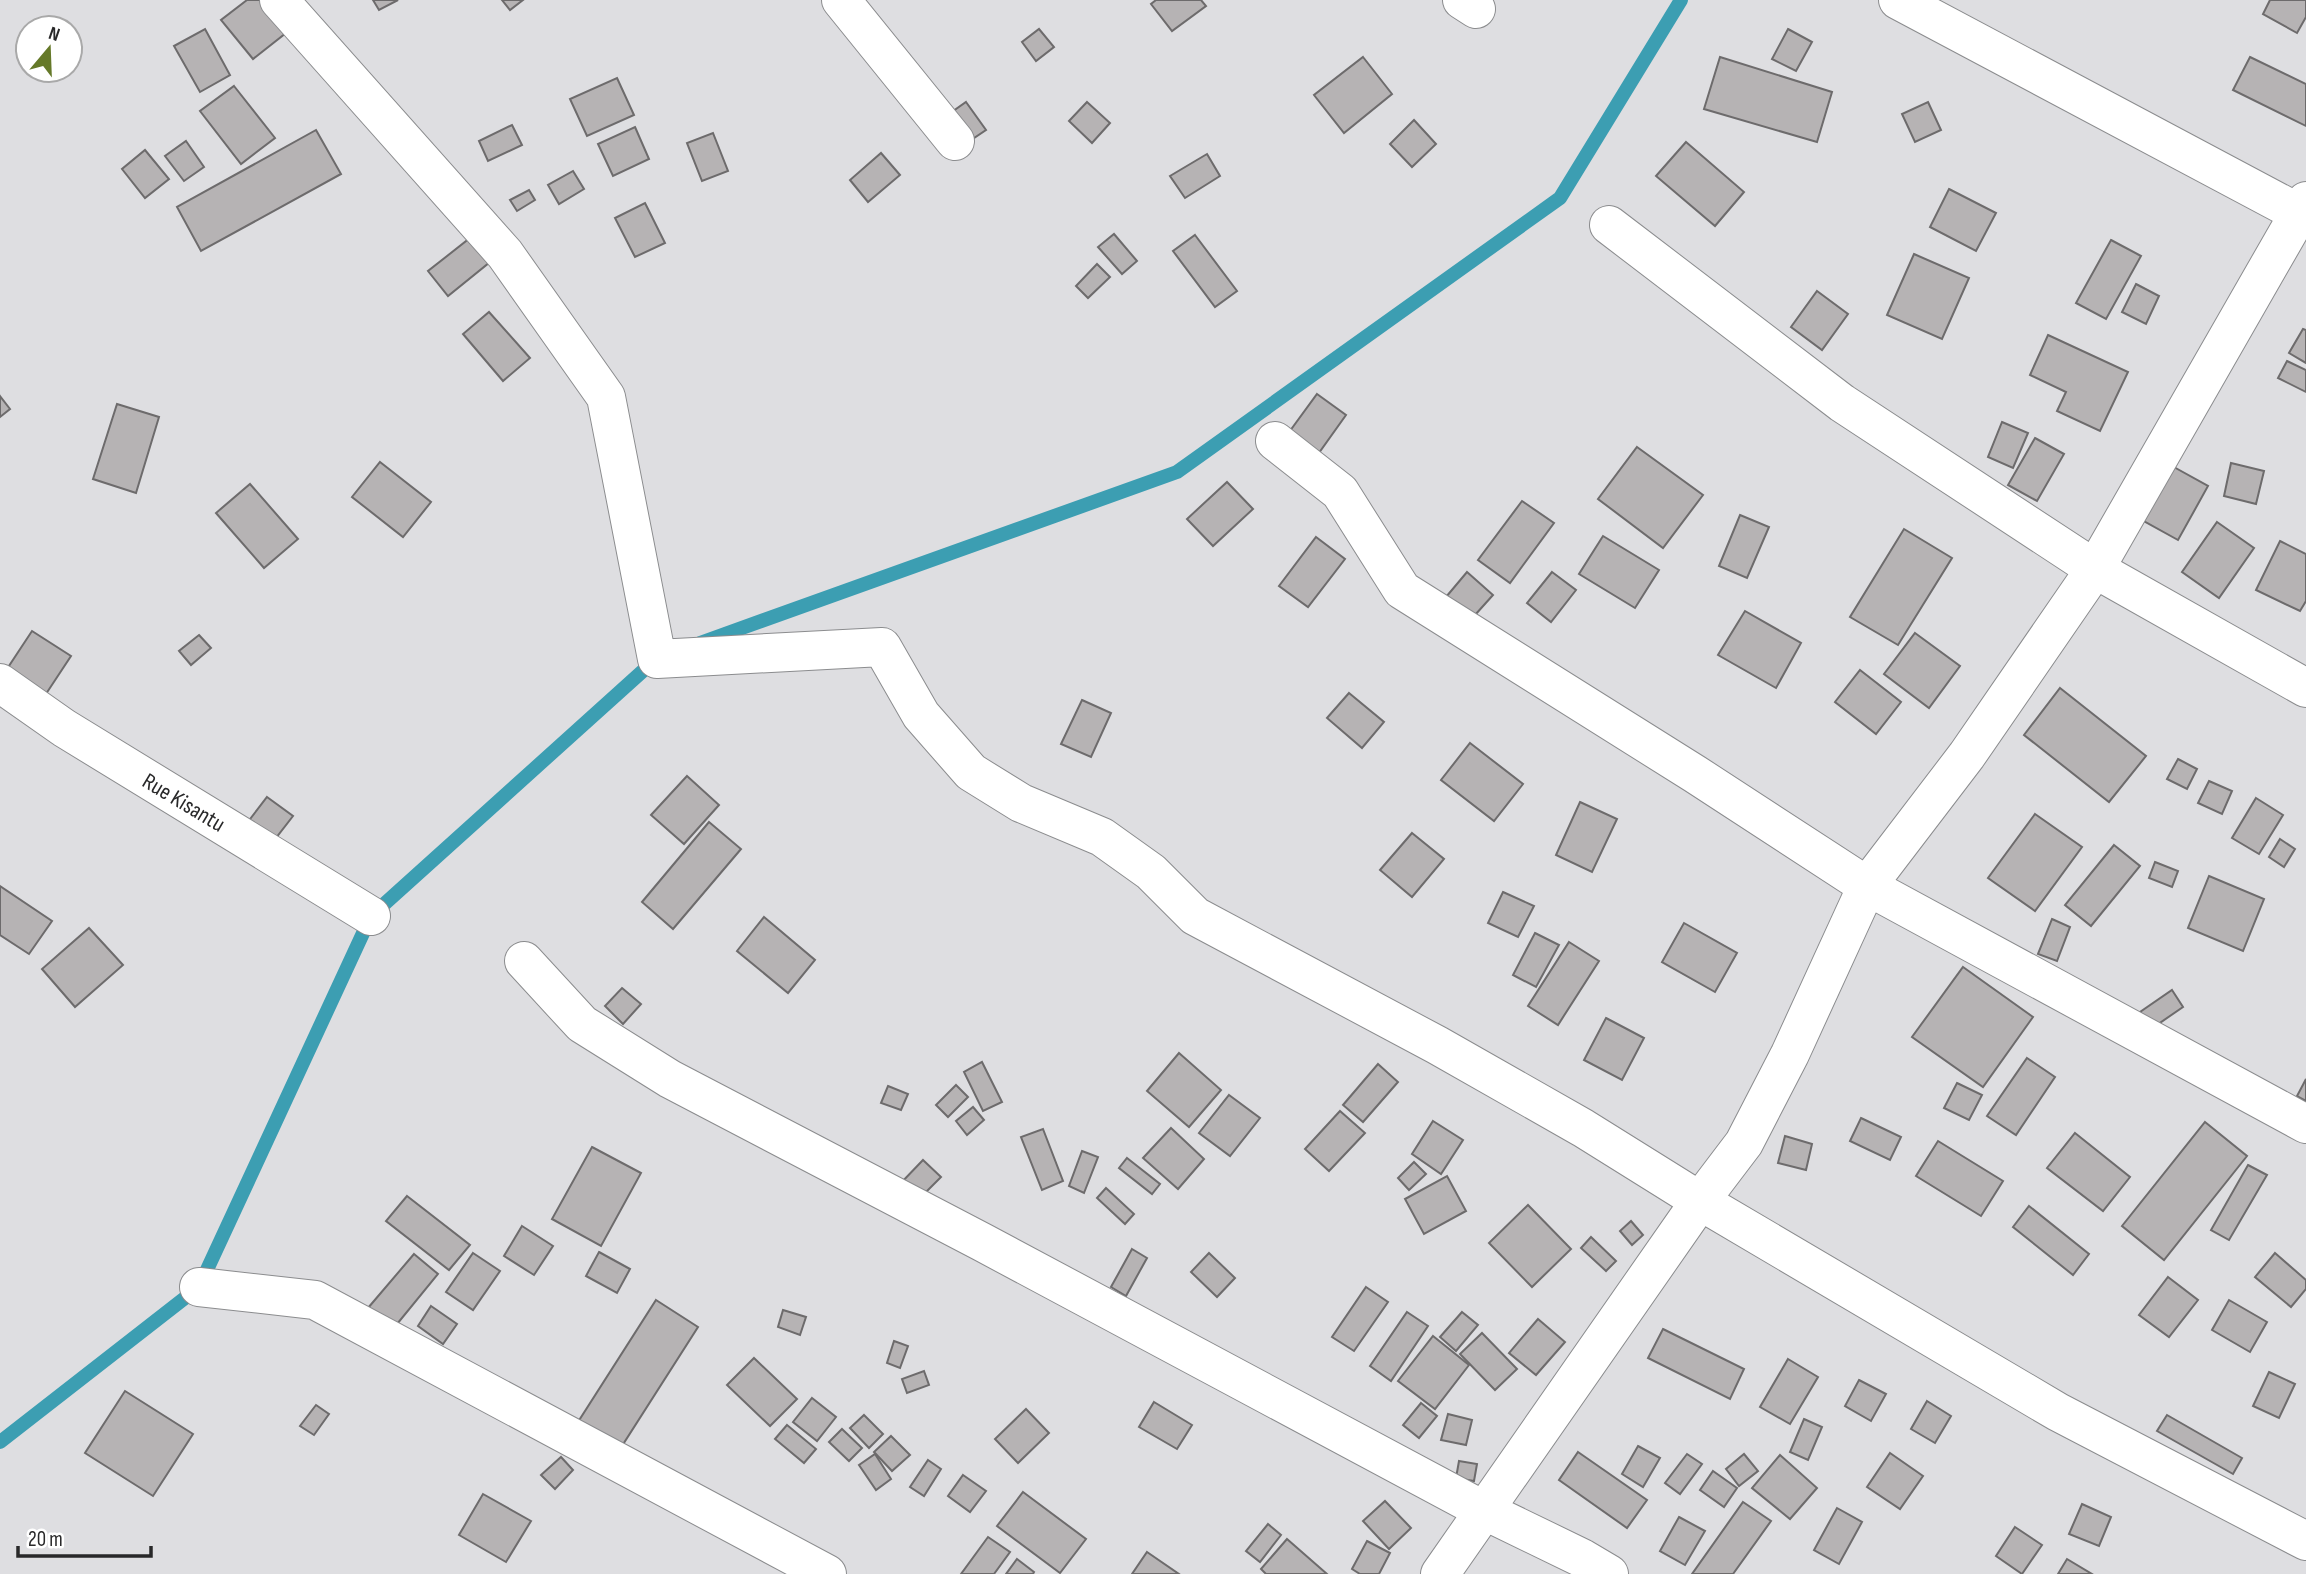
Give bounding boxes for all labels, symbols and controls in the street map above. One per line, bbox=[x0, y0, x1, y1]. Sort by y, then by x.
north arrow bbox=[14, 14, 84, 84]
text: N bbox=[46, 22, 63, 47]
street label: Rue Kisantu bbox=[137, 767, 230, 838]
scale bar bbox=[18, 1514, 150, 1558]
text: 20 m bbox=[28, 1527, 63, 1552]

